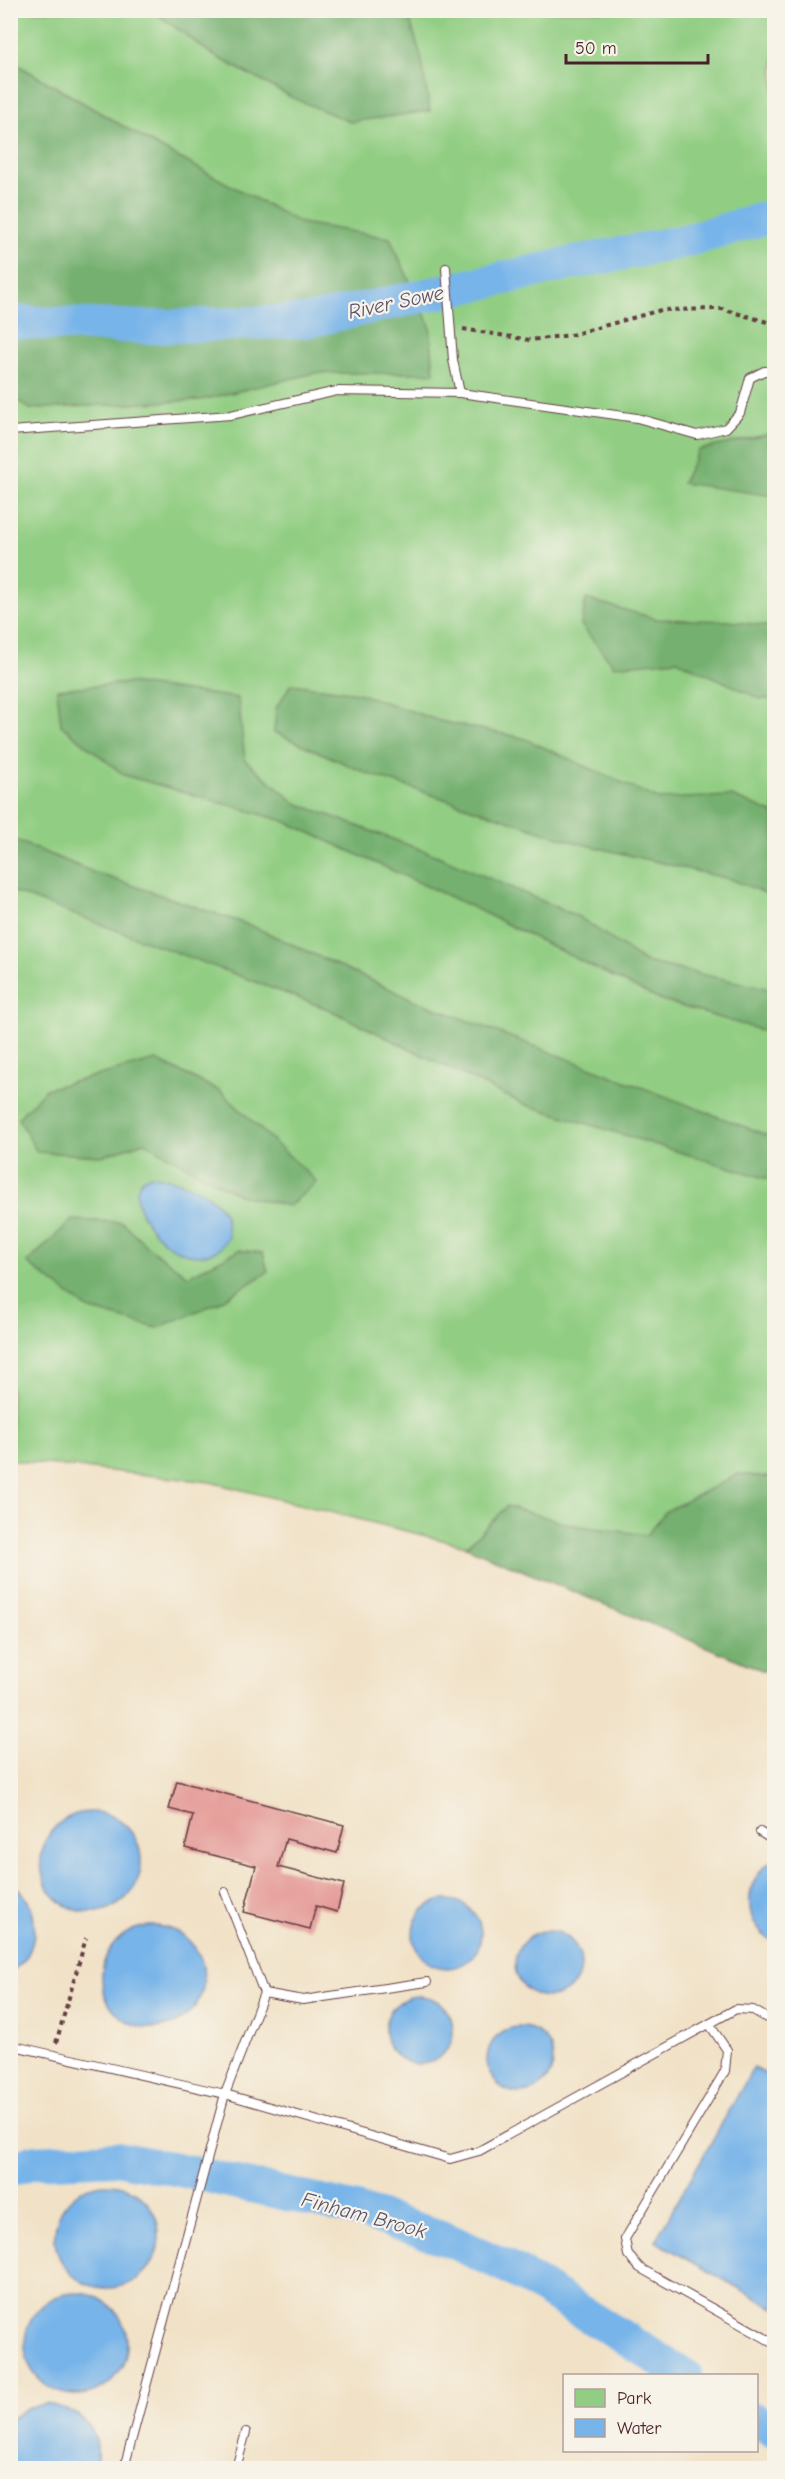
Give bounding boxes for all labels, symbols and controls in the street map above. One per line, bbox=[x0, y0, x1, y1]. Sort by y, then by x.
scale bar bbox=[566, 27, 708, 65]
text: 50 m bbox=[575, 38, 617, 59]
water label: River Sowe bbox=[346, 280, 447, 324]
water label: Finham Brook bbox=[299, 2187, 430, 2243]
legend bbox=[563, 2374, 758, 2452]
text: Park bbox=[617, 2388, 652, 2409]
text: Water bbox=[617, 2418, 662, 2439]

